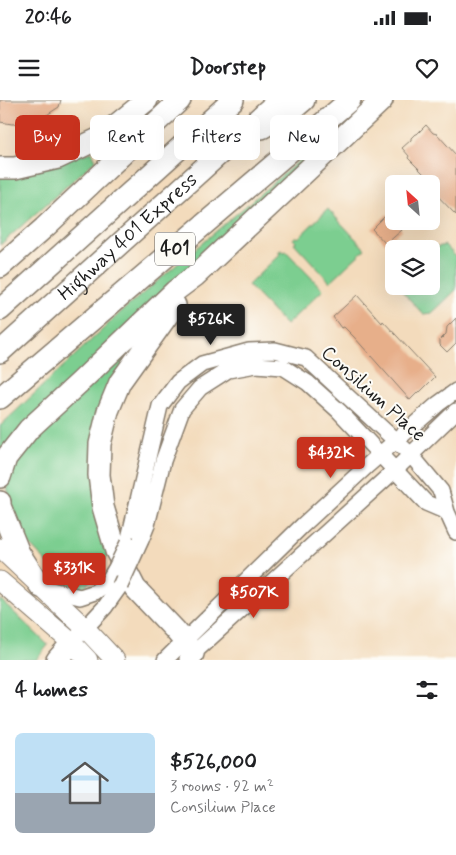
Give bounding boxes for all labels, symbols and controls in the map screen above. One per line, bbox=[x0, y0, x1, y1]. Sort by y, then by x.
text: 20:46 bbox=[25, 5, 72, 30]
icon: menu bbox=[15, 54, 43, 82]
text: Doorstep bbox=[190, 54, 266, 82]
icon: heart bbox=[413, 54, 441, 82]
chip: Buy bbox=[15, 115, 80, 160]
chip: Rent bbox=[90, 115, 164, 160]
chip: Filters bbox=[174, 115, 260, 160]
chip: New bbox=[270, 115, 338, 160]
street label: Highway 401 Express bbox=[54, 167, 204, 305]
north arrow bbox=[385, 175, 440, 230]
map controls bbox=[385, 175, 440, 295]
road number: 401 bbox=[155, 232, 195, 266]
button: layers bbox=[385, 240, 440, 295]
pin: $526K bbox=[176, 304, 246, 346]
text: $526K bbox=[188, 309, 234, 330]
street label: Consilium Place bbox=[315, 340, 431, 448]
pin: $432K bbox=[296, 436, 366, 479]
text: $432K bbox=[308, 442, 354, 463]
pin: $331K bbox=[39, 552, 109, 595]
text: $331K bbox=[54, 558, 94, 579]
pin: $507K bbox=[219, 576, 289, 619]
text: $507K bbox=[230, 582, 278, 603]
text: 4 homes bbox=[15, 676, 88, 704]
icon: filters bbox=[413, 676, 441, 704]
text: $526,000 bbox=[170, 748, 257, 776]
icon: home bbox=[55, 753, 115, 813]
text: 3 rooms · 92 m² bbox=[170, 776, 274, 797]
text: Consilium Place bbox=[170, 797, 276, 818]

